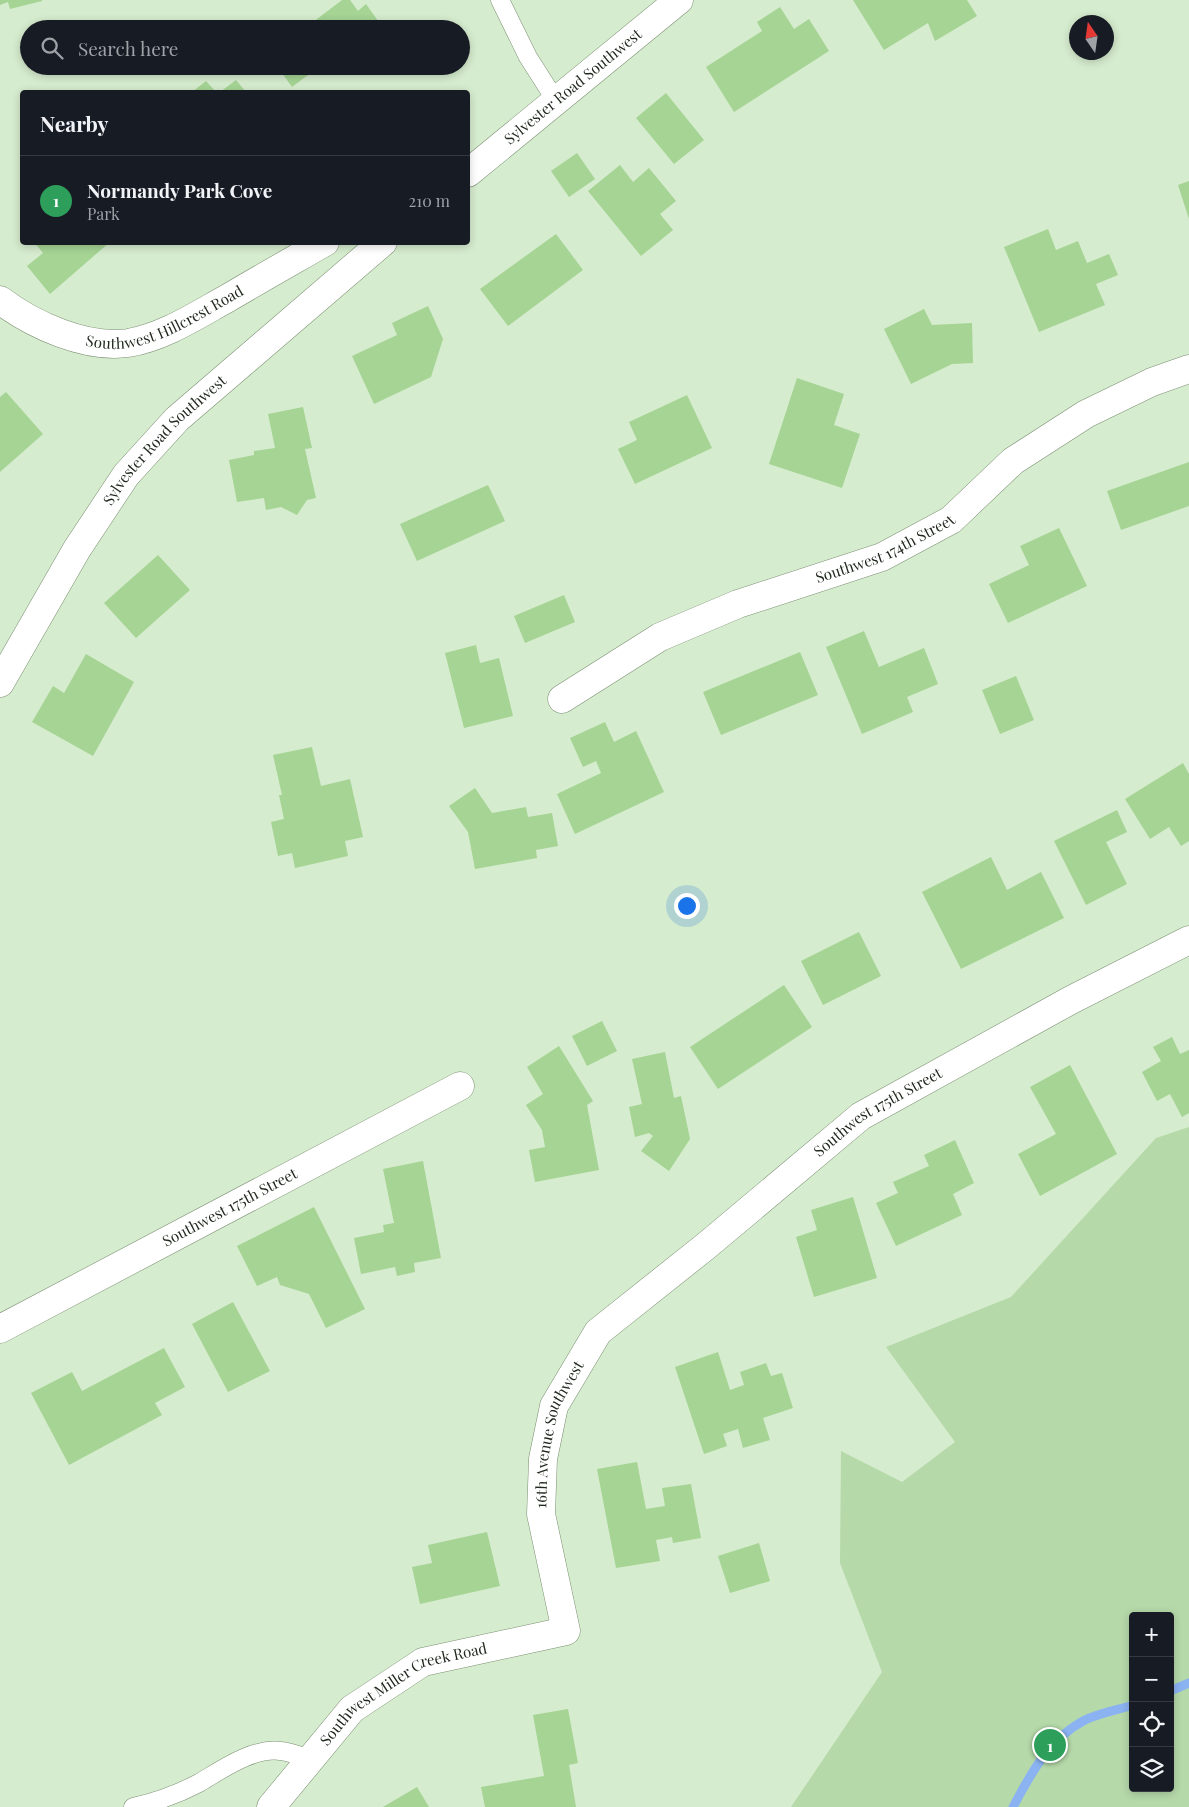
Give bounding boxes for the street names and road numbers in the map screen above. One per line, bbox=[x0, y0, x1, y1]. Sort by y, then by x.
street label: Sylvester Road Southwest bbox=[500, 23, 646, 148]
street label: Southwest Hillcrest Road bbox=[84, 280, 247, 353]
street label: Sylvester Road Southwest bbox=[98, 370, 230, 509]
street label: Southwest 174th Street bbox=[813, 510, 960, 587]
street label: Southwest 175th Street bbox=[809, 1062, 946, 1161]
street label: Southwest 175th Street bbox=[159, 1163, 301, 1250]
street label: 16th Avenue Southwest bbox=[530, 1356, 588, 1509]
street label: Southwest Miller Creek Road bbox=[315, 1637, 489, 1749]

